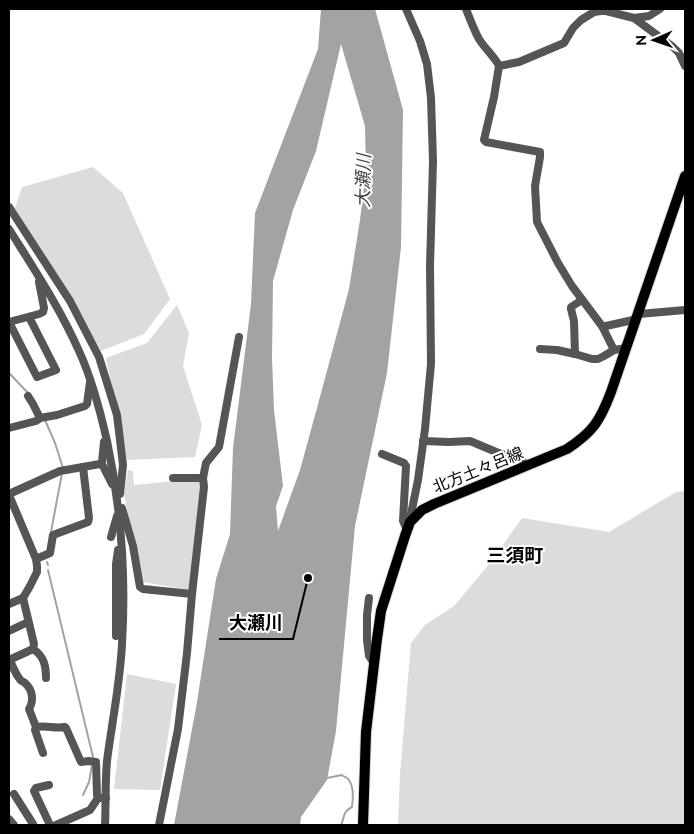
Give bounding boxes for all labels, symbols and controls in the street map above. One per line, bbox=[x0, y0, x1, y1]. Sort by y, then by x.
north arrow bbox=[629, 15, 679, 65]
text: N bbox=[633, 35, 649, 46]
water label: 大瀬川 bbox=[352, 152, 374, 208]
street label: 北方土々呂線 bbox=[430, 443, 526, 497]
district label: 三須町 bbox=[486, 544, 544, 566]
callout: 大瀬川 bbox=[219, 606, 293, 639]
text: 大瀬川 bbox=[229, 612, 283, 633]

